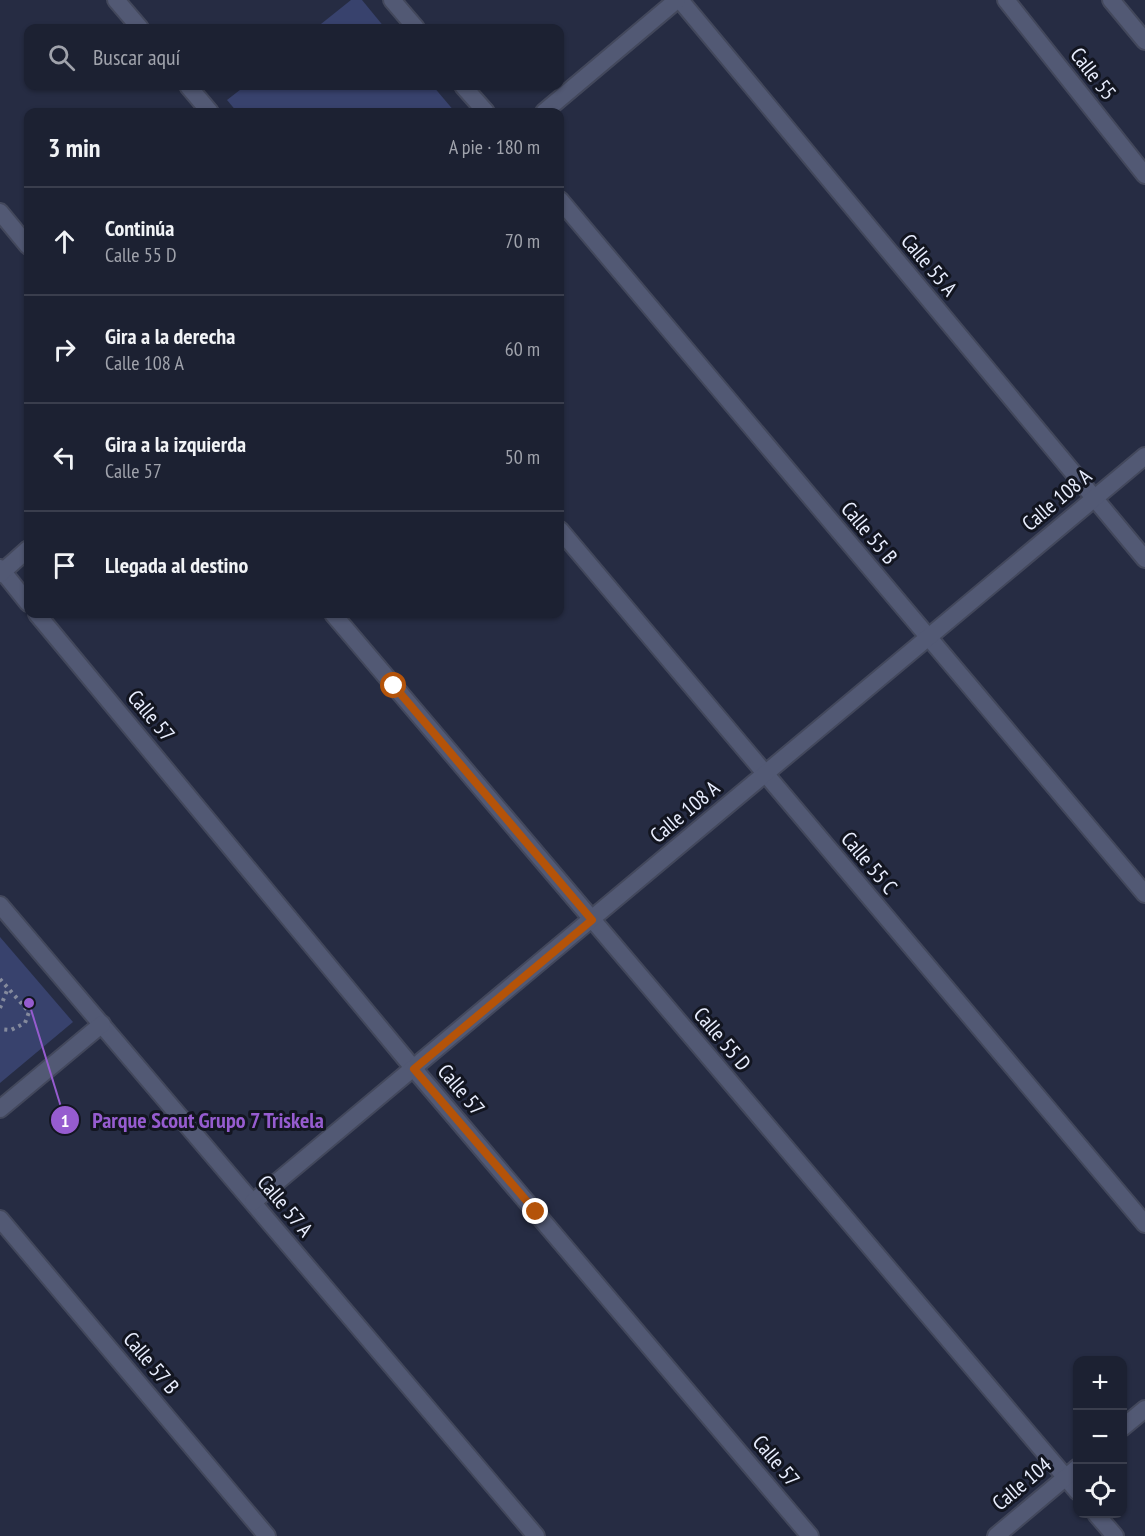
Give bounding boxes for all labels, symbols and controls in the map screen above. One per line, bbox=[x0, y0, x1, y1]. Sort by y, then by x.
search box bbox=[24, 24, 564, 90]
icon: search bbox=[45, 41, 78, 74]
street label: Calle 55 bbox=[1064, 42, 1122, 105]
text: Buscar aquí bbox=[93, 43, 180, 71]
text: 3 min bbox=[48, 131, 101, 164]
text: A pie · 180 m bbox=[449, 134, 540, 160]
text: Continúa bbox=[105, 214, 174, 242]
icon: ahead bbox=[48, 225, 81, 258]
text: 70 m bbox=[505, 228, 540, 254]
street label: Calle 55 A bbox=[895, 228, 963, 302]
text: Calle 55 D bbox=[105, 242, 176, 268]
text: Gira a la derecha bbox=[105, 322, 235, 350]
icon: right bbox=[48, 333, 81, 366]
text: 60 m bbox=[505, 336, 540, 362]
text: Calle 108 A bbox=[105, 350, 184, 376]
text: Gira a la izquierda bbox=[105, 430, 246, 458]
icon: left bbox=[48, 441, 81, 474]
text: 50 m bbox=[505, 444, 540, 470]
text: Calle 57 bbox=[105, 458, 162, 484]
street label: Calle 108 A bbox=[1016, 463, 1097, 537]
street label: Calle 55 B bbox=[835, 496, 903, 570]
icon: arrive bbox=[48, 549, 81, 582]
text: Llegada al destino bbox=[105, 551, 248, 579]
route start bbox=[380, 672, 406, 698]
street label: Calle 57 bbox=[122, 684, 181, 747]
street label: Calle 108 A bbox=[644, 775, 725, 849]
street label: Calle 55 C bbox=[835, 826, 904, 900]
street label: Calle 55 D bbox=[688, 1001, 757, 1076]
street label: Calle 57 bbox=[432, 1058, 491, 1121]
callout: Parque Scout Grupo 7 Triskela bbox=[50, 1100, 337, 1140]
text: Parque Scout Grupo 7 Triskela bbox=[92, 1106, 324, 1134]
text: 1 bbox=[61, 1109, 69, 1132]
street label: Calle 57 A bbox=[252, 1169, 319, 1242]
route end bbox=[522, 1198, 548, 1224]
street label: Calle 57 B bbox=[118, 1326, 185, 1399]
map controls bbox=[1073, 1356, 1127, 1518]
button: + bbox=[1073, 1356, 1127, 1410]
button: − bbox=[1073, 1410, 1127, 1464]
street label: Calle 57 bbox=[747, 1429, 806, 1492]
street label: Calle 104 bbox=[987, 1451, 1057, 1516]
button: locate bbox=[1073, 1464, 1127, 1518]

